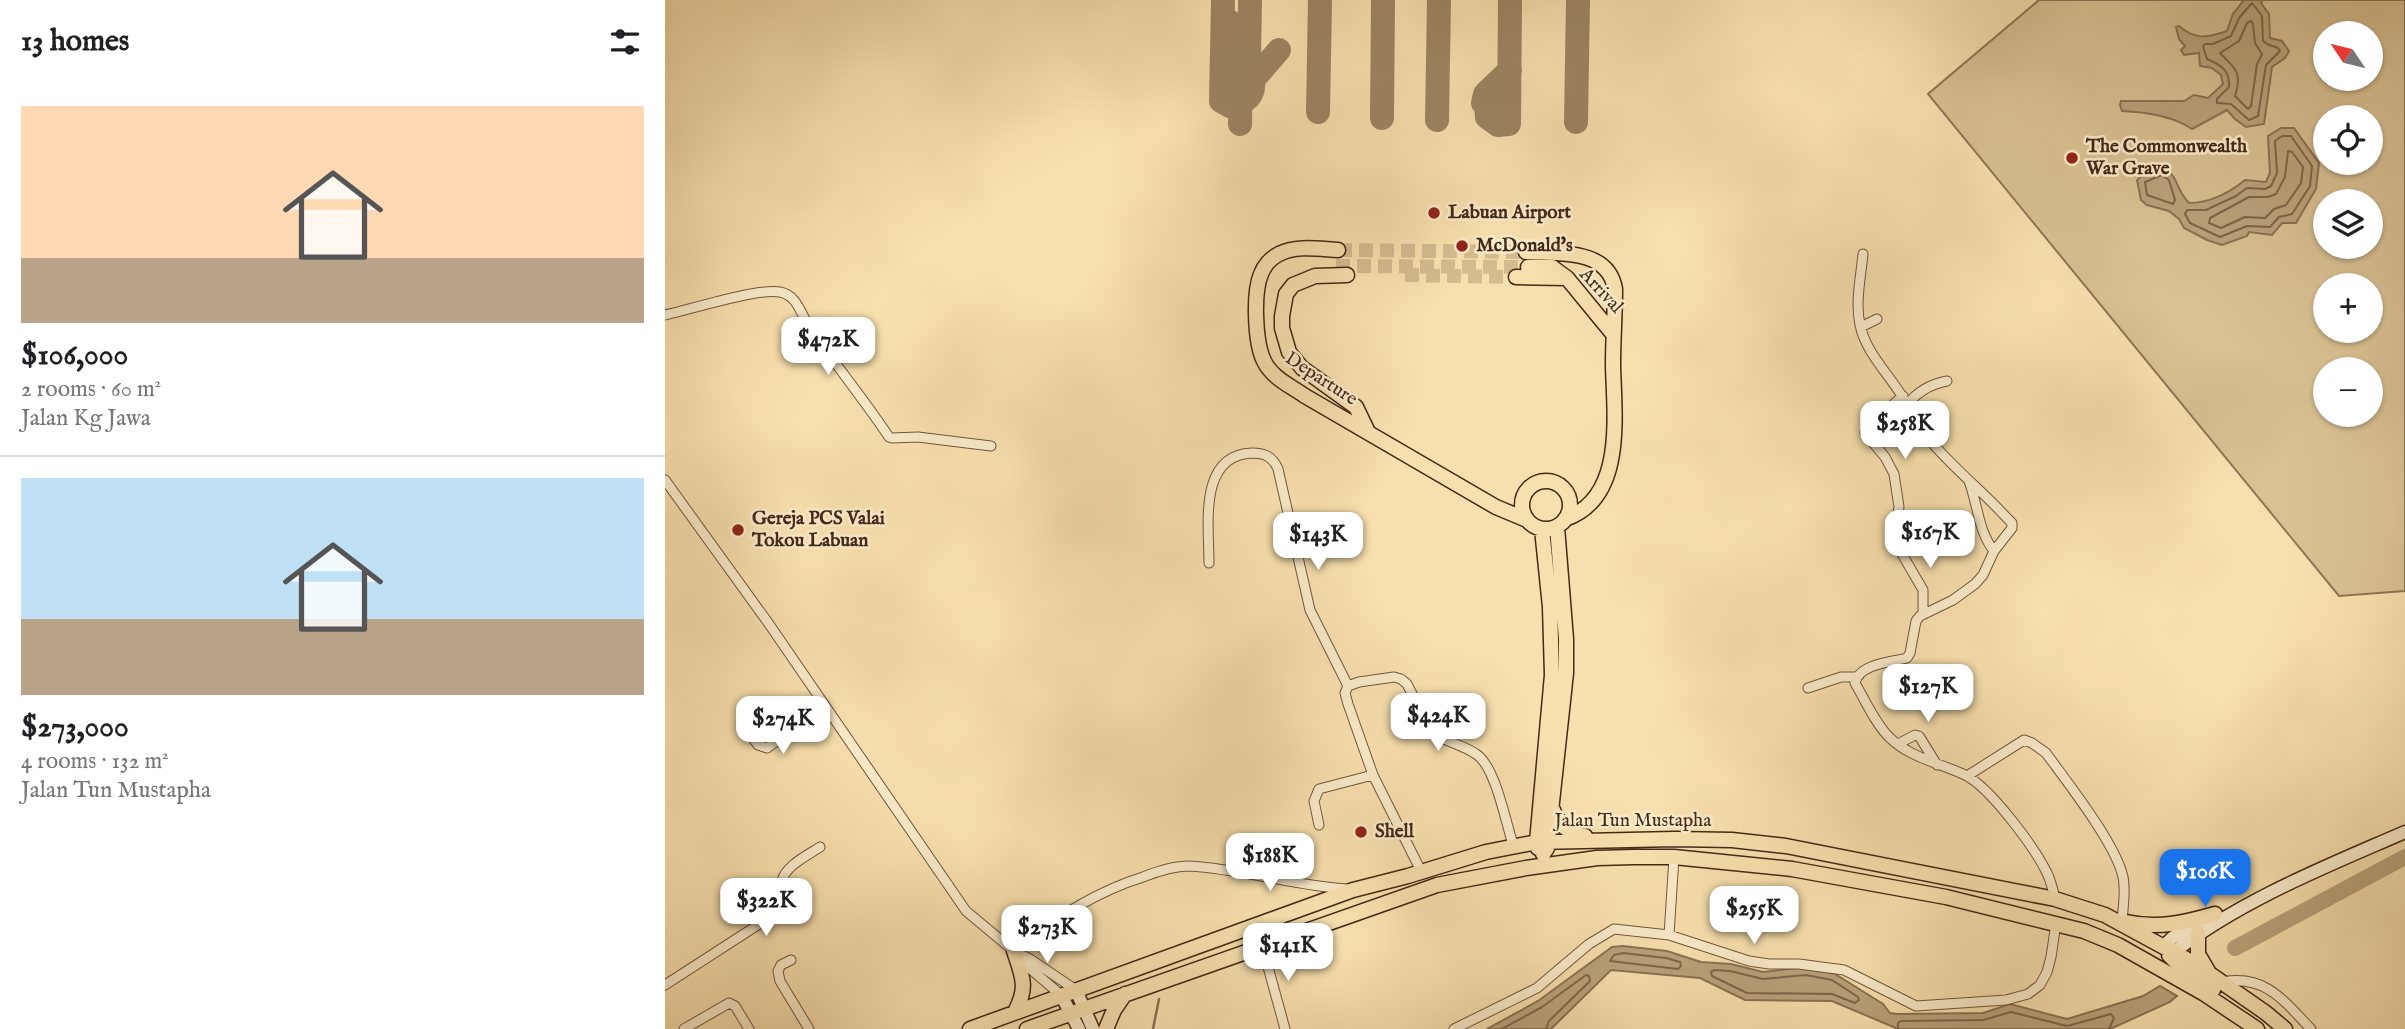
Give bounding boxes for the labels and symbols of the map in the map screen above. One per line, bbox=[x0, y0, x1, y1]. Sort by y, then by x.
north arrow bbox=[2313, 21, 2383, 91]
place label: The Commonwealth War Grave bbox=[2085, 135, 2248, 181]
marker: The Commonwealth War Grave bbox=[2064, 150, 2080, 166]
place label: Labuan Airport bbox=[1448, 201, 1571, 225]
marker: Labuan Airport bbox=[1426, 205, 1442, 221]
place label: McDonald's bbox=[1476, 234, 1573, 258]
marker: McDonald's bbox=[1454, 238, 1470, 254]
street label: Arrival bbox=[1573, 262, 1629, 319]
pin: $472K bbox=[779, 318, 877, 377]
street label: Departure bbox=[1280, 347, 1362, 411]
pin: $258K bbox=[1856, 402, 1954, 461]
place label: Gereja PCS Valai Tokou Labuan bbox=[751, 507, 885, 553]
pin: $167K bbox=[1881, 510, 1979, 570]
pin: $143K bbox=[1269, 512, 1367, 572]
marker: Gereja PCS Valai Tokou Labuan bbox=[730, 522, 746, 538]
pin: $127K bbox=[1879, 664, 1977, 724]
pin: $424K bbox=[1389, 694, 1487, 753]
pin: $274K bbox=[734, 696, 832, 756]
street label: Jalan Tun Mustapha bbox=[1553, 809, 1712, 833]
place label: Shell bbox=[1375, 820, 1415, 844]
marker: Shell bbox=[1353, 824, 1369, 840]
pin: $188K bbox=[1221, 834, 1319, 893]
pin: $106K bbox=[2156, 850, 2254, 909]
pin: $322K bbox=[717, 878, 815, 938]
pin: $255K bbox=[1705, 886, 1803, 946]
pin: $273K bbox=[998, 906, 1096, 965]
pin: $141K bbox=[1239, 923, 1337, 983]

